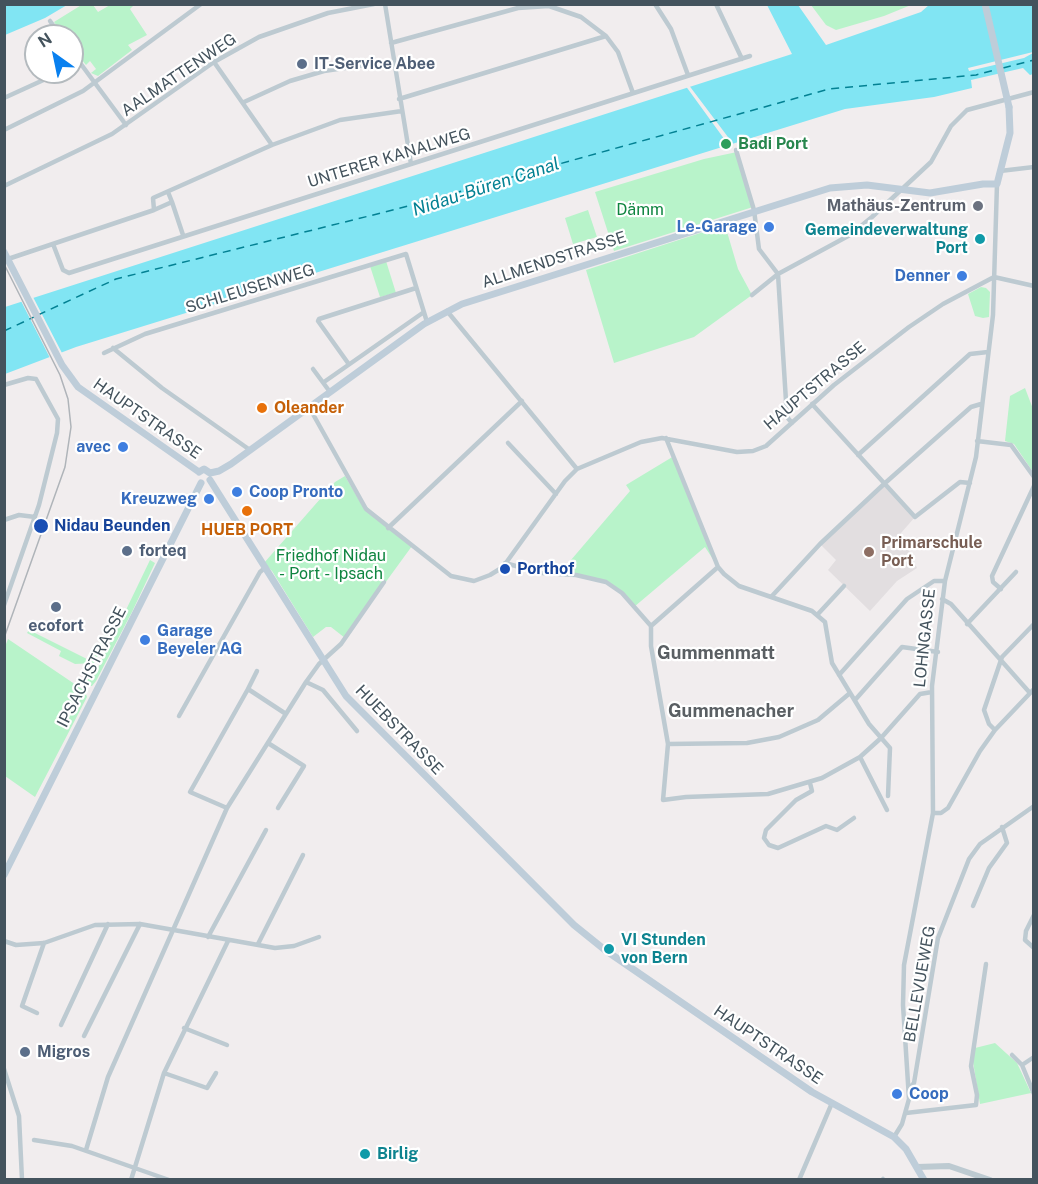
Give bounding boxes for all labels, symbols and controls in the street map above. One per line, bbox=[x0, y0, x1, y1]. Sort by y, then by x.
north arrow bbox=[24, 24, 84, 84]
text: N bbox=[35, 29, 55, 52]
street label: AALMATTENWEG bbox=[118, 29, 240, 121]
place label: IT-Service Abee bbox=[314, 54, 435, 74]
marker: IT-Service Abee bbox=[295, 57, 309, 71]
street label: UNTERER KANALWEG bbox=[305, 124, 473, 192]
place label: Badi Port bbox=[738, 134, 808, 154]
marker: Badi Port bbox=[719, 137, 733, 151]
water label: Nidau-Büren Canal bbox=[410, 153, 562, 221]
place label: Mathäus-Zentrum bbox=[827, 196, 966, 216]
marker: Mathäus-Zentrum bbox=[971, 199, 985, 213]
park label: Dämm bbox=[616, 200, 664, 220]
place label: Le-Garage bbox=[676, 217, 757, 237]
marker: Le-Garage bbox=[762, 220, 776, 234]
place label: Gemeindeverwaltung Port bbox=[805, 220, 968, 258]
street label: ALLMENDSTRASSE bbox=[479, 228, 629, 292]
marker: Gemeindeverwaltung Port bbox=[973, 232, 987, 246]
street label: SCHLEUSENWEG bbox=[183, 260, 317, 318]
place label: Denner bbox=[894, 266, 950, 286]
marker: Denner bbox=[955, 269, 969, 283]
street label: HAUPTSTRASSE bbox=[760, 338, 870, 434]
street label: HAUPTSTRASSE bbox=[89, 375, 205, 463]
place label: Oleander bbox=[274, 398, 344, 418]
marker: Oleander bbox=[255, 401, 269, 415]
place label: avec bbox=[76, 437, 111, 457]
marker: avec bbox=[116, 440, 130, 454]
place label: Coop Pronto bbox=[249, 482, 343, 502]
marker: Coop Pronto bbox=[230, 485, 244, 499]
place label: Kreuzweg bbox=[121, 489, 197, 509]
marker: Kreuzweg bbox=[202, 492, 216, 506]
marker: HUEB PORT bbox=[240, 504, 254, 518]
place label: Nidau Beunden bbox=[54, 516, 170, 536]
marker: Nidau Beunden bbox=[32, 517, 50, 535]
place label: HUEB PORT bbox=[201, 520, 293, 540]
place label: Primarschule Port bbox=[881, 533, 982, 571]
place label: forteq bbox=[139, 541, 186, 561]
marker: forteq bbox=[120, 544, 134, 558]
marker: Primarschule Port bbox=[862, 545, 876, 559]
park label: Friedhof Nidau - Port - Ipsach bbox=[276, 546, 386, 584]
place label: Porthof bbox=[517, 559, 574, 579]
marker: Porthof bbox=[498, 562, 512, 576]
street label: LOHNGASSE bbox=[910, 588, 940, 688]
marker: ecofort bbox=[49, 600, 63, 614]
street label: IPSACHSTRASSE bbox=[53, 603, 131, 731]
place label: ecofort bbox=[28, 616, 84, 636]
place label: Garage Beyeler AG bbox=[157, 621, 242, 659]
marker: Garage Beyeler AG bbox=[138, 633, 152, 647]
district label: Gummenmatt bbox=[657, 642, 775, 664]
street label: HUEBSTRASSE bbox=[351, 681, 447, 779]
district label: Gummenacher bbox=[668, 700, 794, 722]
street label: BELLEVUEWEG bbox=[900, 924, 940, 1044]
place label: VI Stunden von Bern bbox=[621, 930, 706, 968]
marker: VI Stunden von Bern bbox=[602, 942, 616, 956]
street label: HAUPTSTRASSE bbox=[710, 1001, 826, 1089]
place label: Migros bbox=[37, 1042, 90, 1062]
marker: Migros bbox=[18, 1045, 32, 1059]
place label: Coop bbox=[909, 1084, 949, 1104]
marker: Coop bbox=[890, 1087, 904, 1101]
place label: Birlig bbox=[377, 1144, 418, 1164]
marker: Birlig bbox=[358, 1147, 372, 1161]

